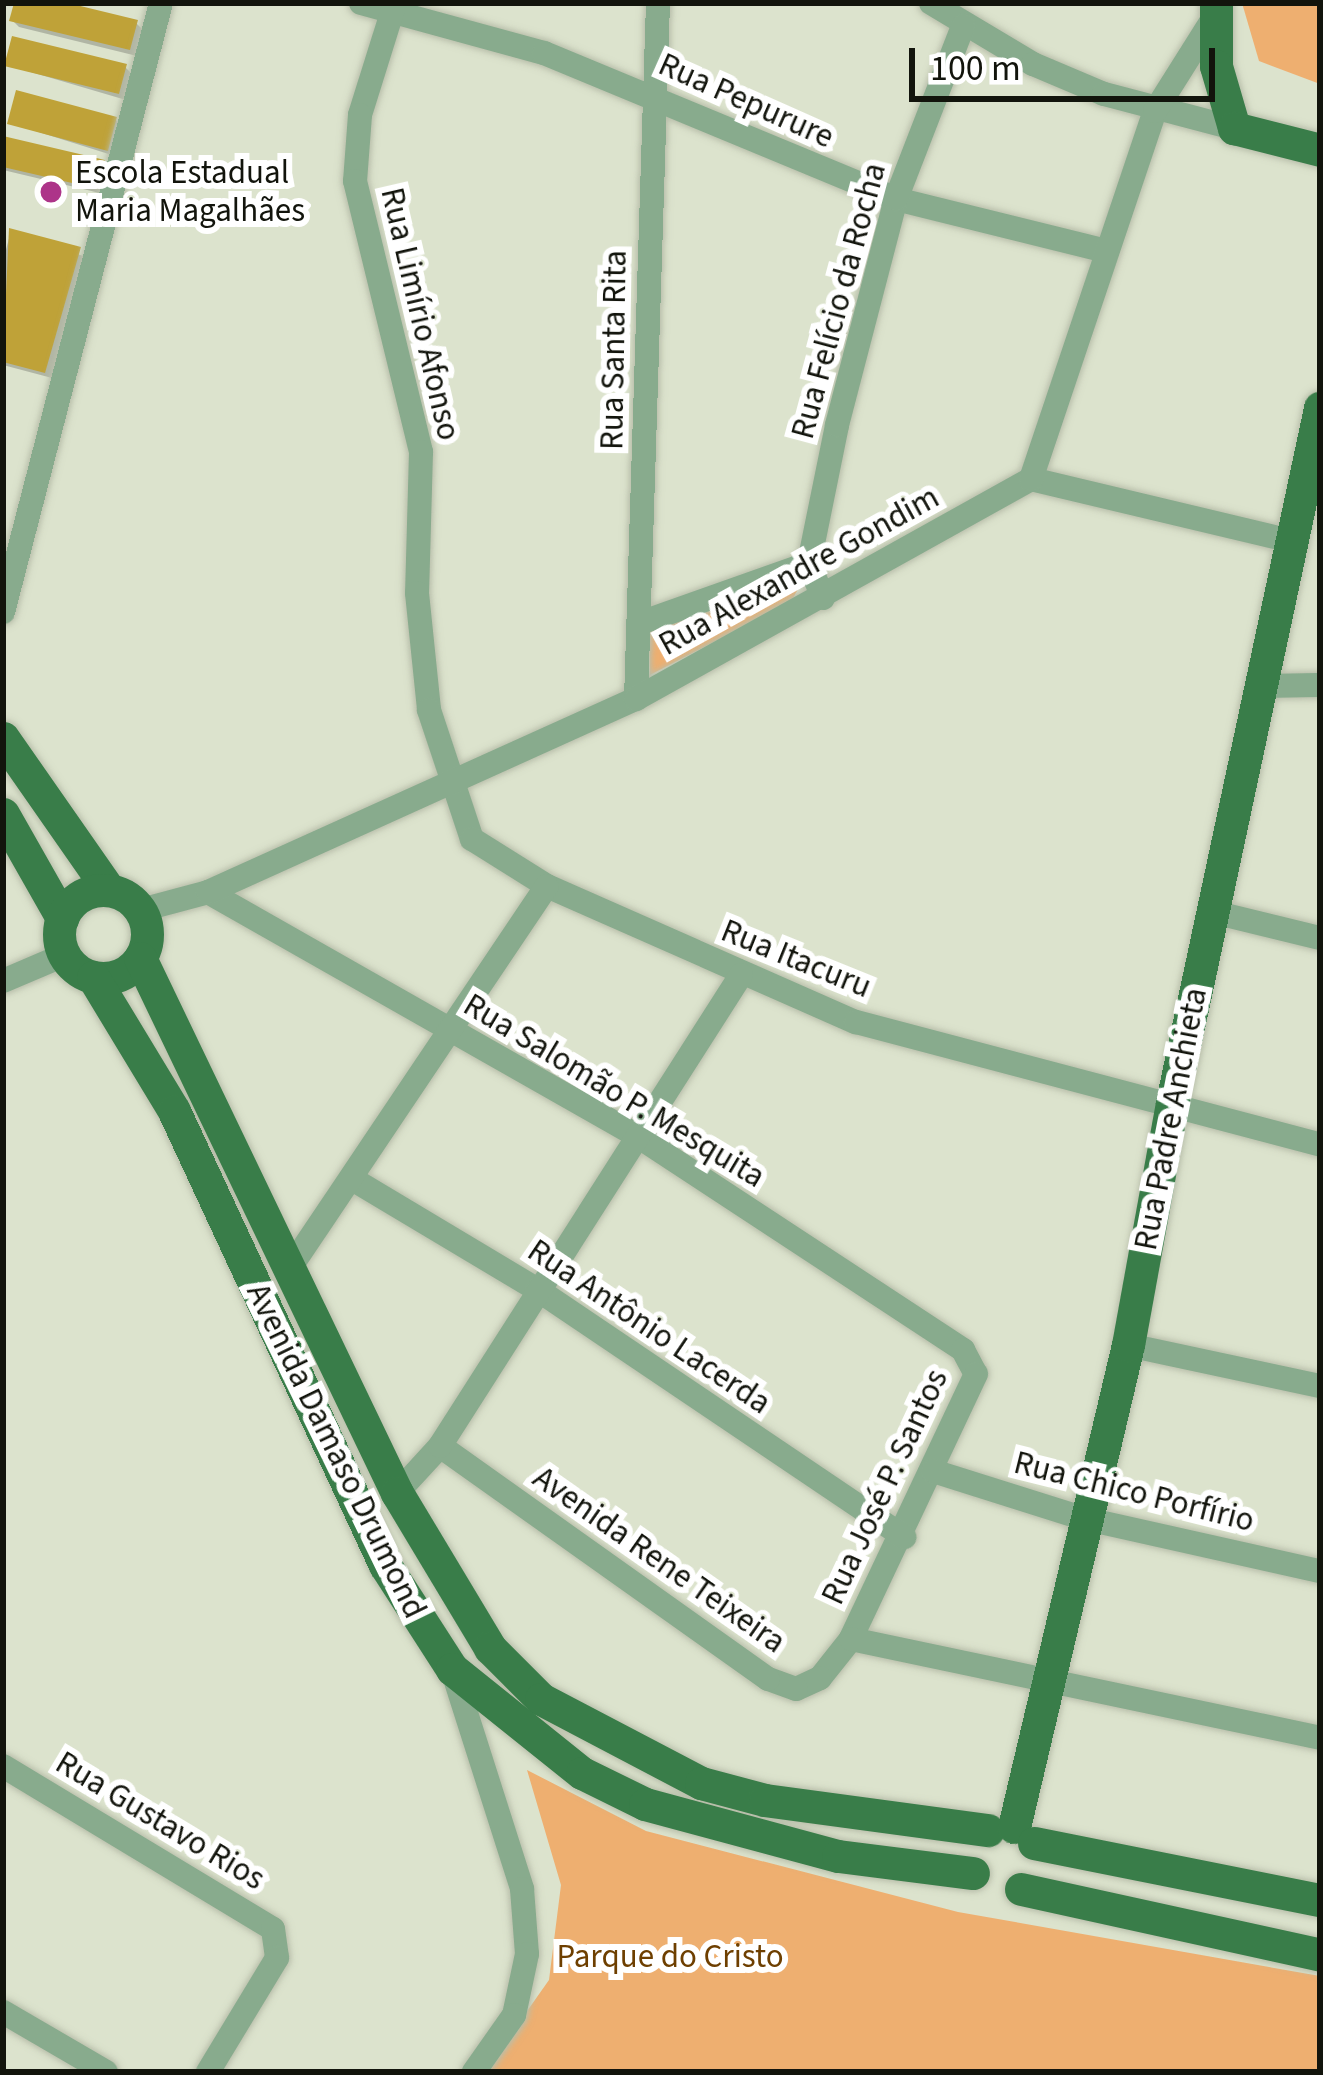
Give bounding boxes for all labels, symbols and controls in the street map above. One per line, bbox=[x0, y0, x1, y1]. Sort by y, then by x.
scale bar bbox=[915, 24, 1221, 98]
text: 100 m bbox=[930, 43, 1021, 94]
street label: Rua Pepurure bbox=[652, 45, 840, 157]
place label: Escola Estadual Maria Magalhães bbox=[75, 153, 305, 231]
street label: Rua Felício da Rocha bbox=[783, 159, 895, 443]
marker: Escola Estadual Maria Magalhães bbox=[38, 179, 64, 205]
street label: Rua Limírio Afonso bbox=[372, 184, 468, 444]
street label: Rua Santa Rita bbox=[592, 250, 636, 450]
street label: Rua Alexandre Gondim bbox=[652, 478, 946, 664]
street label: Rua Itacuru bbox=[715, 911, 877, 1007]
street label: Rua Padre Anchieta bbox=[1126, 984, 1216, 1254]
street label: Rua Salomão P. Mesquita bbox=[456, 985, 772, 1197]
street label: Rua Antônio Lacerda bbox=[520, 1231, 778, 1423]
street label: Avenida Damaso Drumond bbox=[238, 1277, 434, 1625]
street label: Rua José P. Santos bbox=[813, 1363, 957, 1611]
street label: Rua Chico Porfírio bbox=[1010, 1443, 1258, 1541]
street label: Avenida Rene Teixeira bbox=[525, 1458, 793, 1662]
street label: Rua Gustavo Rios bbox=[48, 1743, 272, 1899]
park label: Parque do Cristo bbox=[556, 1937, 784, 1977]

